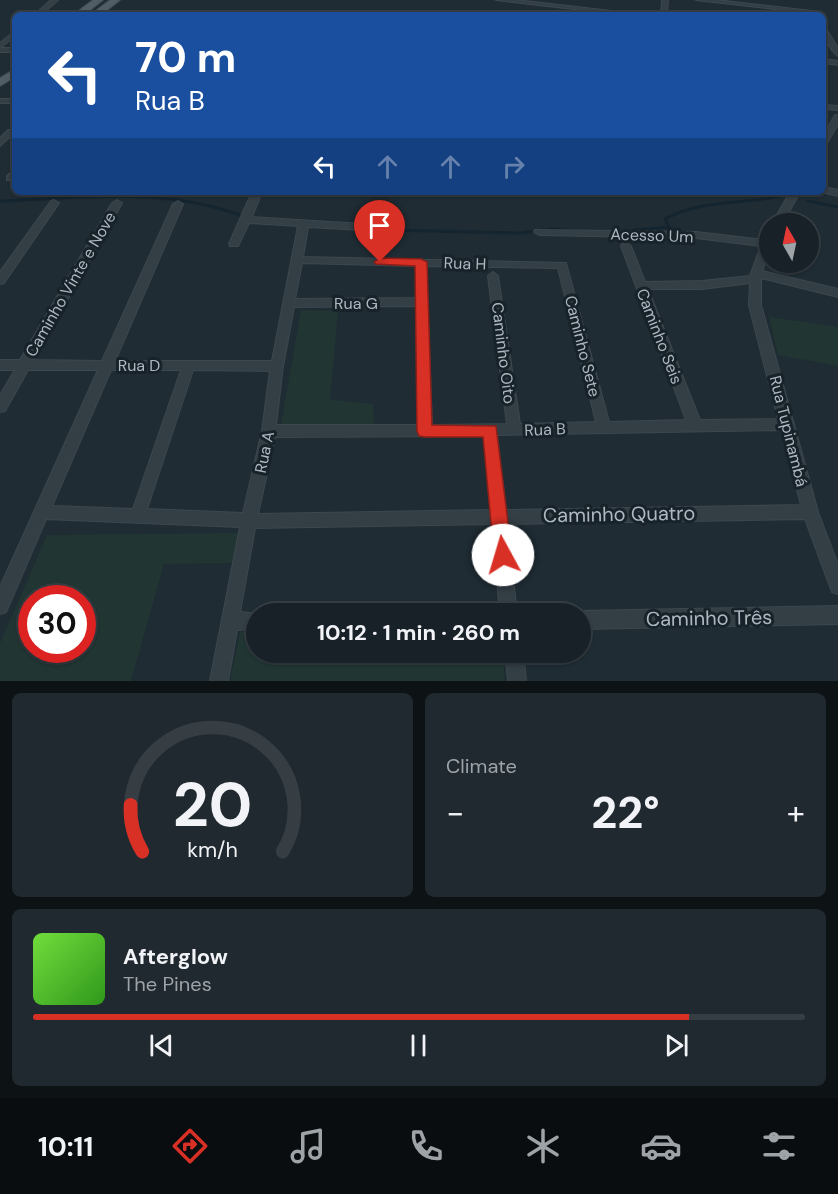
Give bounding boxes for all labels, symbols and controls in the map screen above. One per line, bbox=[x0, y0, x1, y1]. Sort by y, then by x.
text: 70 m bbox=[135, 30, 236, 85]
icon: left bbox=[36, 36, 114, 114]
text: Rua B bbox=[135, 83, 205, 118]
icon: left bbox=[308, 150, 341, 183]
icon: ahead bbox=[371, 150, 404, 183]
icon: ahead bbox=[434, 150, 467, 183]
icon: right bbox=[497, 150, 530, 183]
pin bbox=[354, 200, 405, 262]
street label: Caminho Vinte e Nove bbox=[20, 208, 121, 361]
icon: arrive bbox=[363, 209, 396, 242]
north arrow bbox=[759, 213, 819, 273]
map controls bbox=[759, 213, 819, 273]
street label: Acesso Um bbox=[610, 224, 694, 247]
street label: Rua H bbox=[443, 252, 487, 275]
street label: Caminho Seis bbox=[632, 285, 687, 387]
street label: Rua G bbox=[334, 293, 378, 314]
street label: Caminho Sete bbox=[560, 293, 605, 399]
street label: Caminho Oito bbox=[487, 301, 520, 405]
street label: Rua D bbox=[118, 355, 160, 376]
street label: Rua Tupinambá bbox=[765, 373, 812, 489]
street label: Rua B bbox=[524, 418, 566, 441]
street label: Rua A bbox=[250, 429, 279, 475]
street label: Caminho Quatro bbox=[543, 500, 695, 528]
position arrow bbox=[471, 523, 535, 587]
speed limit sign: 30 bbox=[18, 585, 96, 663]
street label: Caminho Três bbox=[646, 604, 772, 632]
text: 10:12 · 1 min · 260 m bbox=[317, 618, 520, 647]
text: Climate bbox=[446, 753, 517, 779]
text: 20 bbox=[173, 764, 252, 845]
text: 22° bbox=[591, 783, 660, 842]
text: − bbox=[446, 791, 464, 834]
text: + bbox=[787, 791, 805, 834]
text: km/h bbox=[187, 836, 238, 864]
text: Afterglow bbox=[123, 942, 228, 971]
text: The Pines bbox=[123, 971, 212, 997]
icon: previous bbox=[145, 1029, 178, 1062]
icon: pause bbox=[402, 1029, 435, 1062]
icon: next bbox=[660, 1029, 693, 1062]
icon: directions bbox=[169, 1125, 211, 1167]
icon: music bbox=[287, 1125, 329, 1167]
icon: phone bbox=[405, 1125, 447, 1167]
icon: climate bbox=[522, 1125, 564, 1167]
icon: car bbox=[640, 1125, 682, 1167]
icon: filters bbox=[758, 1125, 800, 1167]
text: 10:11 bbox=[38, 1129, 93, 1164]

